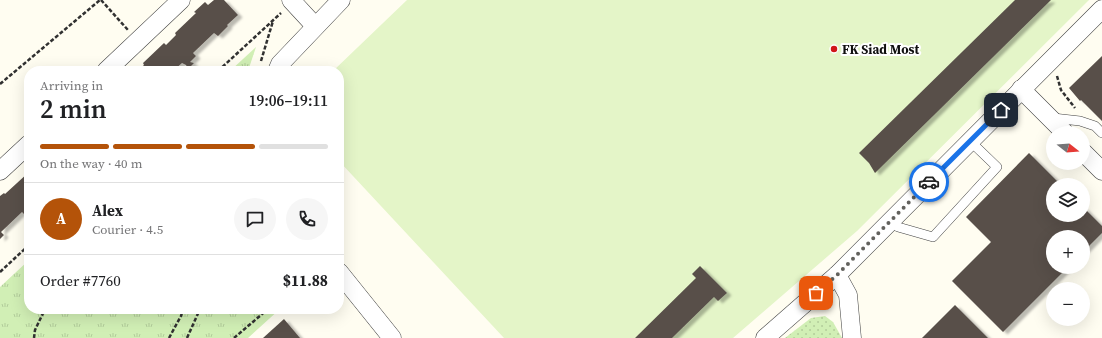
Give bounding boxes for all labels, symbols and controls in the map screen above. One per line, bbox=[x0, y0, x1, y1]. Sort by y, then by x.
place label: FK Siad Most bbox=[842, 41, 919, 58]
marker: FK Siad Most bbox=[829, 44, 839, 54]
text: Arriving in bbox=[40, 77, 103, 94]
text: 19:06–19:11 bbox=[249, 90, 328, 111]
text: 2 min bbox=[40, 91, 107, 127]
pin bbox=[984, 93, 1018, 127]
icon: home bbox=[990, 99, 1012, 121]
north arrow bbox=[1046, 126, 1090, 170]
map controls bbox=[1046, 126, 1090, 326]
text: On the way · 40 m bbox=[40, 155, 142, 172]
courier bbox=[909, 162, 949, 202]
icon: car bbox=[918, 171, 940, 193]
button: layers bbox=[1046, 178, 1090, 222]
button: chat bbox=[234, 198, 276, 240]
button: phone bbox=[286, 198, 328, 240]
text: Alex bbox=[92, 200, 123, 221]
text: A bbox=[56, 208, 66, 229]
text: Courier · 4.5 bbox=[92, 221, 163, 238]
button: + bbox=[1046, 230, 1090, 274]
text: Order #7760 bbox=[40, 270, 121, 291]
text: $11.88 bbox=[283, 270, 328, 291]
pin bbox=[799, 276, 833, 310]
icon: bag bbox=[805, 282, 827, 304]
button: − bbox=[1046, 282, 1090, 326]

